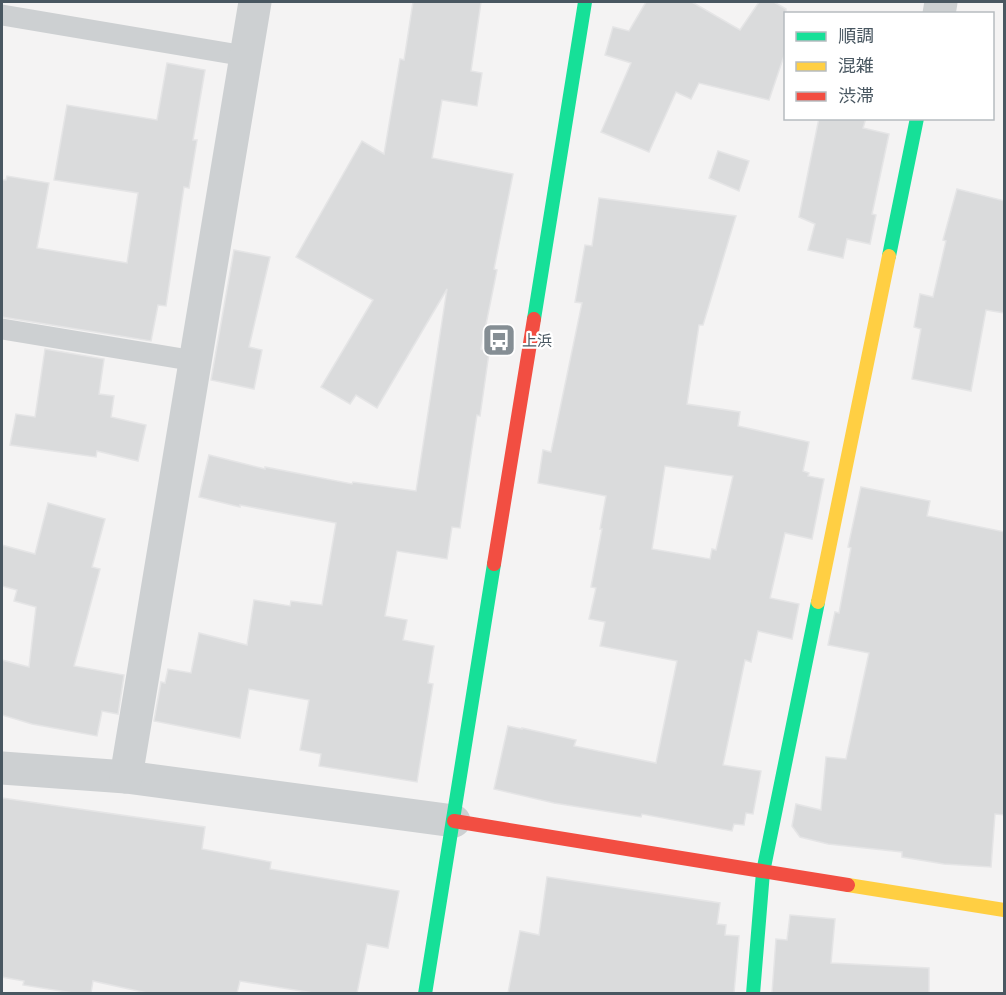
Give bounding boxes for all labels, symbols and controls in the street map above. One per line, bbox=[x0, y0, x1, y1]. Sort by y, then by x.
legend bbox=[784, 12, 994, 120]
text: 順調 bbox=[838, 24, 874, 47]
text: 混雑 bbox=[838, 54, 874, 77]
text: 渋滞 bbox=[838, 84, 874, 107]
bus stop icon: 上浜 bbox=[481, 322, 517, 358]
place label: 上浜 bbox=[522, 331, 552, 350]

